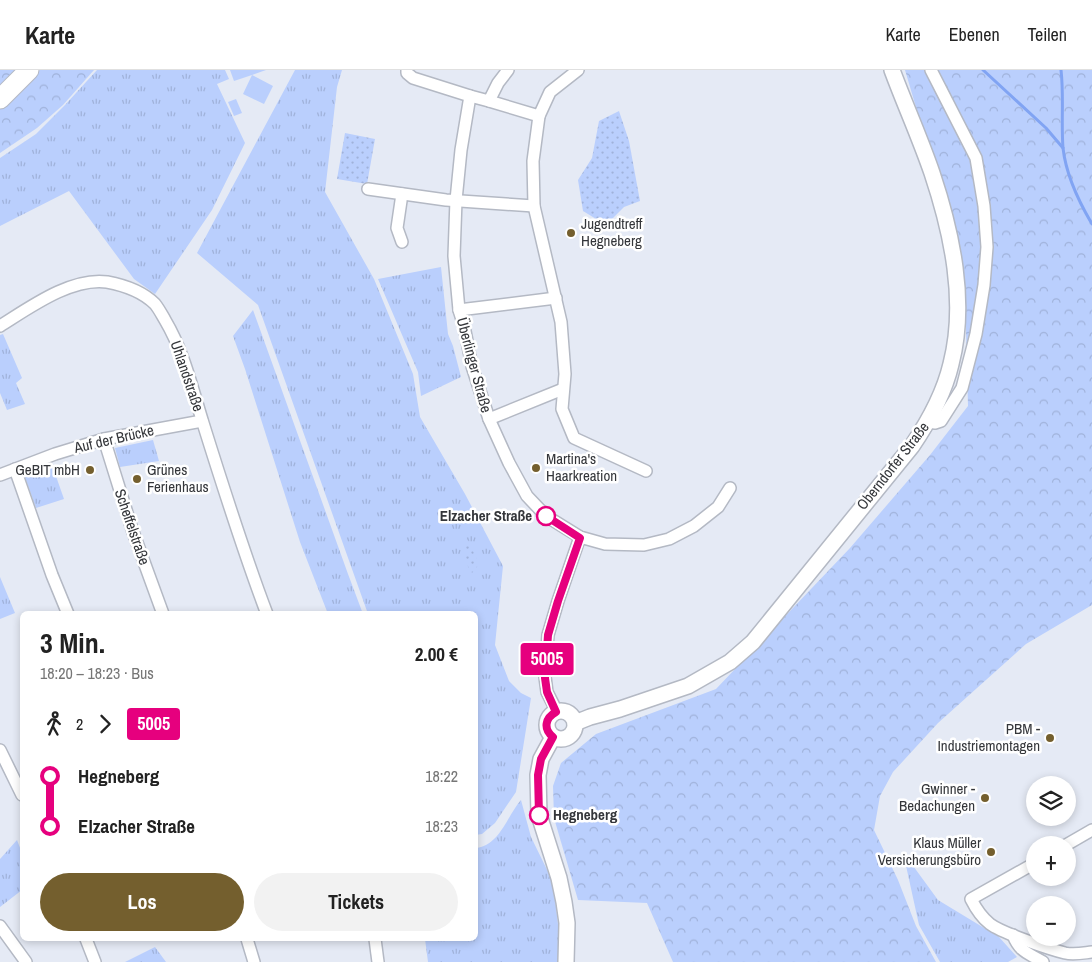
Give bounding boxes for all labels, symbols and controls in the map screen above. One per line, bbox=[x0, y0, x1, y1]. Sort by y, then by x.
text: Karte bbox=[25, 19, 75, 51]
text: Karte bbox=[885, 22, 921, 47]
text: Ebenen bbox=[949, 22, 1000, 47]
text: Teilen bbox=[1028, 22, 1067, 47]
place label: Jugendtreff Hegneberg bbox=[581, 213, 643, 251]
marker: Jugendtreff Hegneberg bbox=[565, 227, 577, 239]
street label: Überlinger Straße bbox=[452, 315, 497, 415]
street label: Uhlandstraße bbox=[166, 338, 209, 414]
street label: Oberndorfer Straße bbox=[851, 417, 934, 514]
street label: Auf der Brücke bbox=[71, 419, 156, 458]
place label: Martina's Haarkreation bbox=[546, 448, 617, 486]
place label: GeBIT mbH bbox=[15, 459, 80, 480]
place label: Grünes Ferienhaus bbox=[147, 459, 209, 497]
marker: Martina's Haarkreation bbox=[530, 462, 542, 474]
marker: GeBIT mbH bbox=[84, 464, 96, 476]
marker: Grünes Ferienhaus bbox=[131, 473, 143, 485]
street label: Scheffelstraße bbox=[110, 486, 155, 568]
place label: Elzacher Straße bbox=[440, 505, 532, 526]
marker: Elzacher Straße bbox=[536, 506, 556, 526]
text: 3 Min. bbox=[40, 624, 105, 662]
text: 2.00 € bbox=[415, 641, 458, 667]
line badge: 5005 bbox=[512, 643, 582, 675]
text: 5005 bbox=[531, 646, 563, 671]
text: 18:20 – 18:23 · Bus bbox=[40, 662, 154, 684]
icon: walk bbox=[40, 710, 68, 738]
icon: forward bbox=[91, 710, 119, 738]
text: 5005 bbox=[137, 711, 170, 736]
text: 2 bbox=[76, 713, 83, 735]
place label: PBM - Industriemontagen bbox=[937, 718, 1040, 756]
marker: PBM - Industriemontagen bbox=[1044, 732, 1056, 744]
text: Hegneberg bbox=[78, 763, 159, 789]
text: 18:22 bbox=[425, 765, 458, 787]
map controls bbox=[1026, 776, 1076, 946]
button: layers bbox=[1026, 776, 1076, 826]
place label: Gwinner - Bedachungen bbox=[899, 778, 975, 816]
marker: Gwinner - Bedachungen bbox=[979, 792, 991, 804]
place label: Hegneberg bbox=[553, 804, 618, 825]
marker: Hegneberg bbox=[529, 805, 549, 825]
text: Elzacher Straße bbox=[78, 813, 195, 839]
text: 18:23 bbox=[425, 815, 458, 837]
place label: Klaus Müller Versicherungsbüro bbox=[878, 832, 981, 870]
button: + bbox=[1026, 836, 1076, 886]
marker: Klaus Müller Versicherungsbüro bbox=[985, 846, 997, 858]
button: Los bbox=[40, 873, 244, 931]
button: Tickets bbox=[254, 873, 458, 931]
button: − bbox=[1026, 896, 1076, 946]

